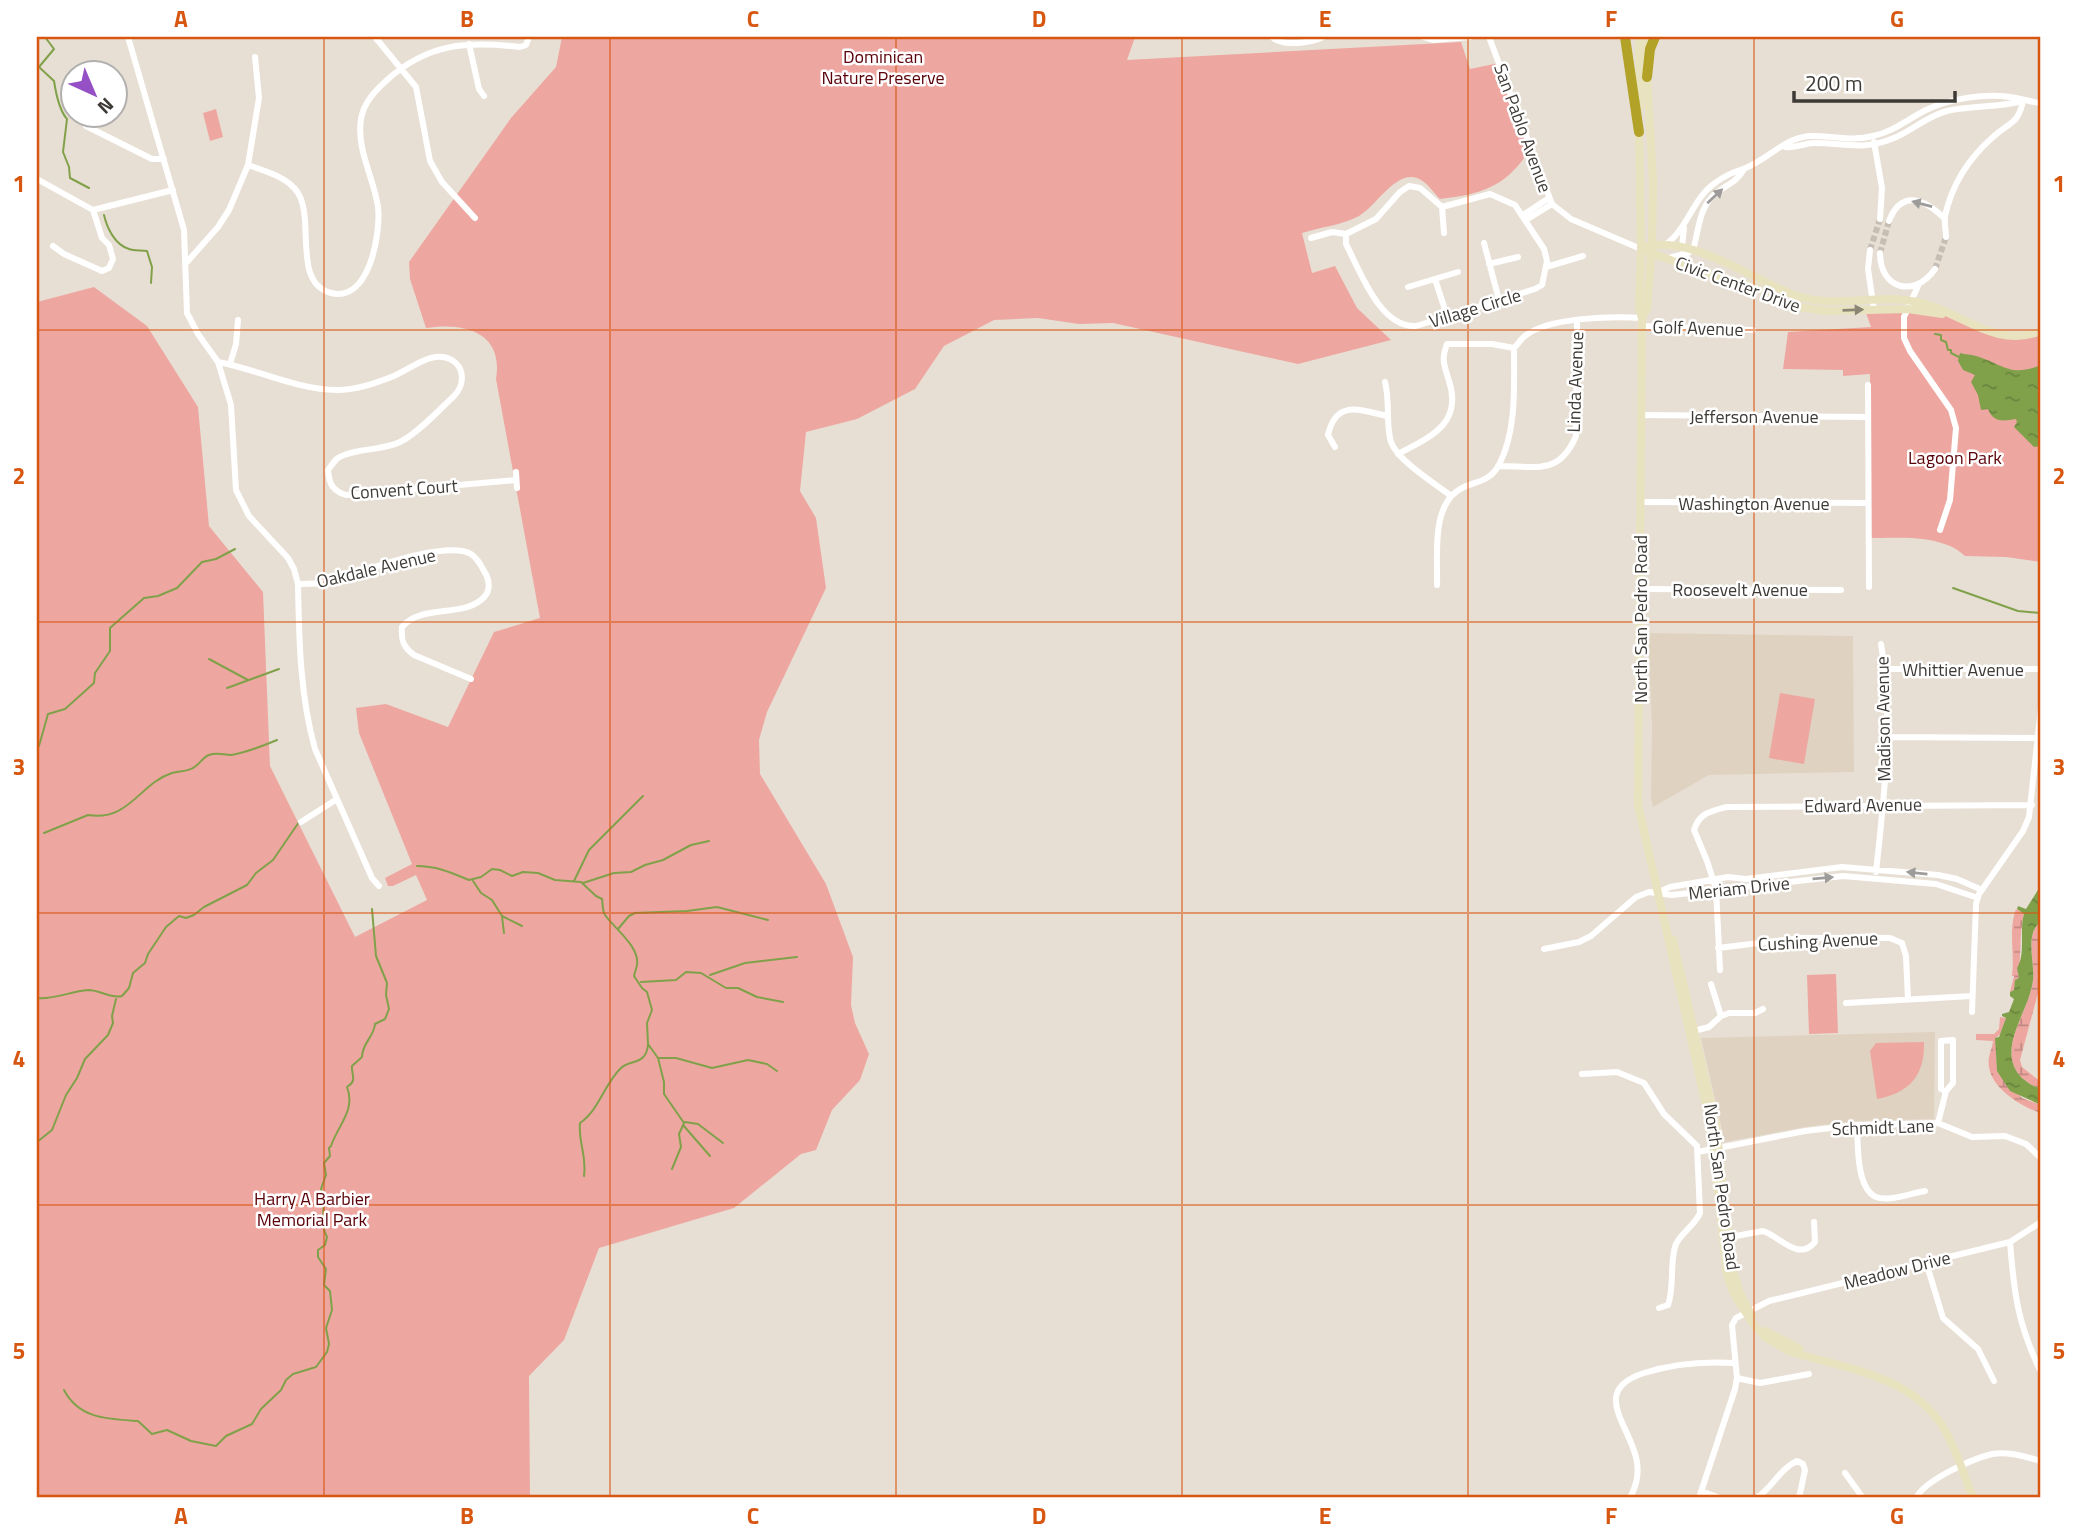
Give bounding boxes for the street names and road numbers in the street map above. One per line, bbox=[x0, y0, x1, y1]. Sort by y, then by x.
street label: San Pablo Avenue bbox=[1487, 60, 1559, 196]
street label: Civic Center Drive bbox=[1672, 249, 1804, 319]
street label: Village Circle bbox=[1426, 281, 1524, 335]
street label: Golf Avenue bbox=[1652, 313, 1744, 343]
street label: Linda Avenue bbox=[1560, 331, 1590, 433]
street label: Jefferson Avenue bbox=[1689, 403, 1819, 430]
street label: Convent Court bbox=[349, 472, 459, 506]
street label: Washington Avenue bbox=[1678, 490, 1830, 517]
street label: North San Pedro Road bbox=[1627, 535, 1654, 703]
street label: Oakdale Avenue bbox=[314, 541, 438, 595]
street label: Roosevelt Avenue bbox=[1672, 576, 1808, 603]
street label: Madison Avenue bbox=[1868, 656, 1898, 782]
street label: Whittier Avenue bbox=[1902, 656, 2024, 683]
street label: Edward Avenue bbox=[1804, 790, 1922, 820]
street label: Meriam Drive bbox=[1687, 869, 1791, 907]
street label: Cushing Avenue bbox=[1757, 924, 1879, 958]
street label: North San Pedro Road bbox=[1697, 1102, 1747, 1272]
street label: Schmidt Lane bbox=[1831, 1112, 1935, 1142]
street label: Meadow Drive bbox=[1841, 1244, 1953, 1296]

